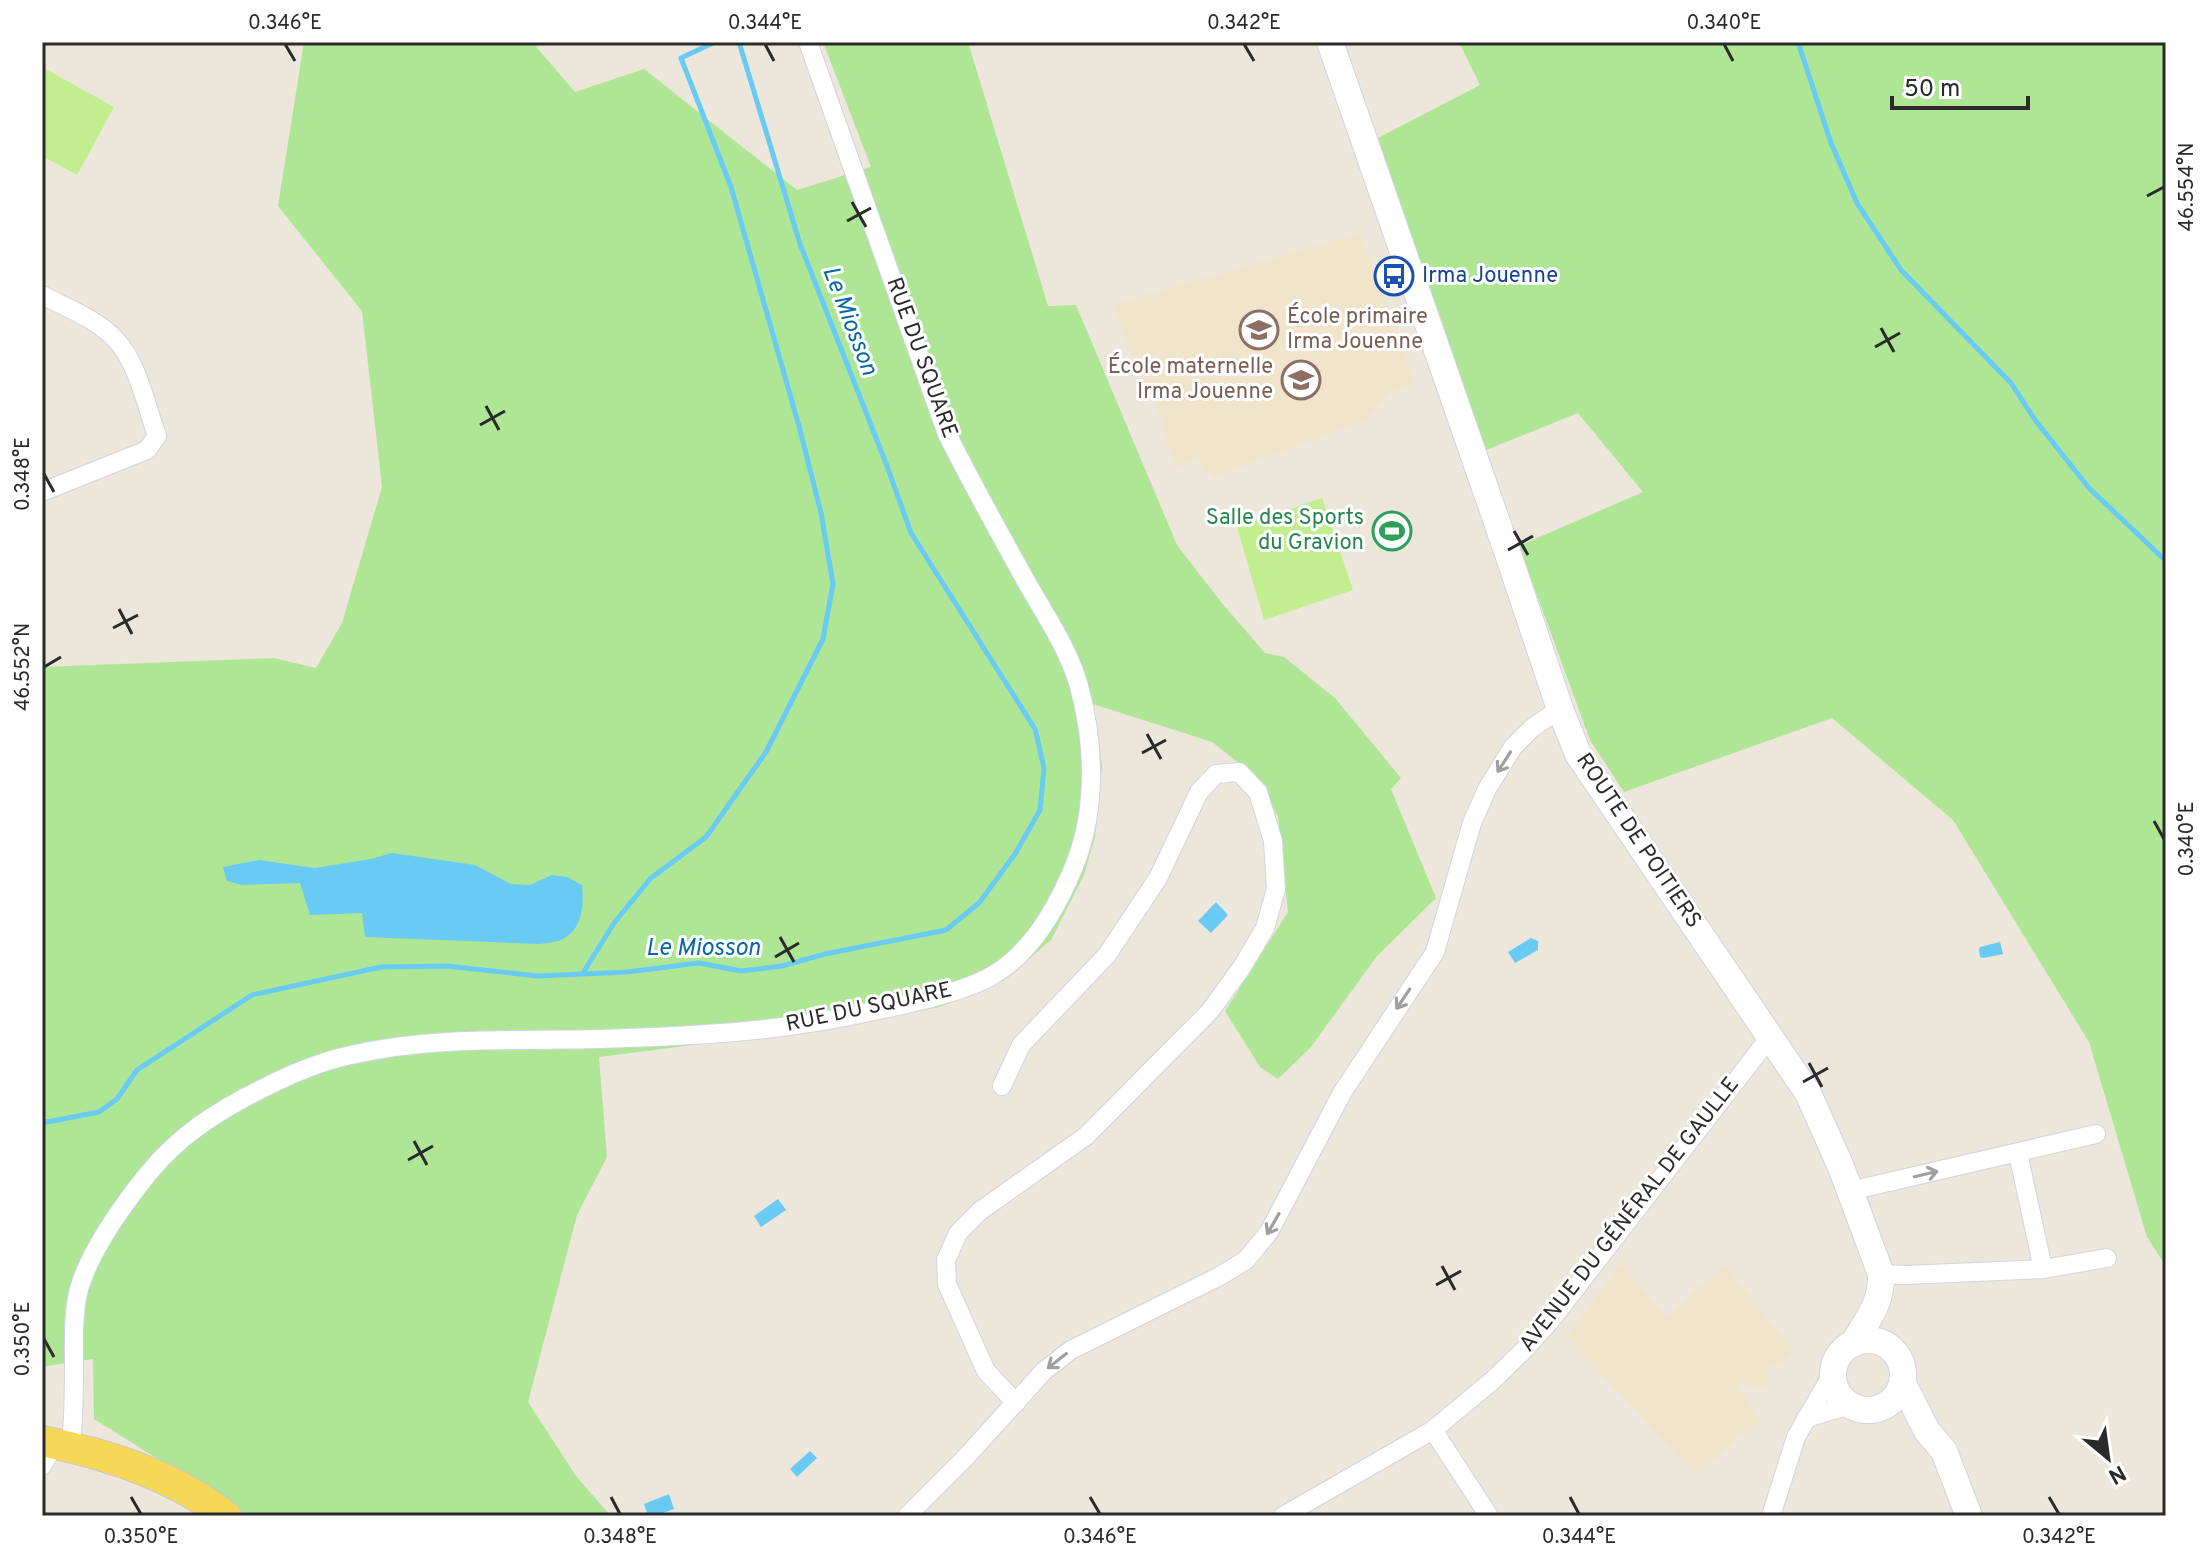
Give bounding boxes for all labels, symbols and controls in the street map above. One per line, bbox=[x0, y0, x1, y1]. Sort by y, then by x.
text: 0.346°E bbox=[248, 11, 322, 37]
text: 0.344°E bbox=[728, 11, 802, 37]
text: 0.342°E bbox=[1207, 11, 1281, 37]
text: 0.340°E bbox=[1687, 11, 1761, 37]
scale bar bbox=[1892, 60, 2028, 110]
text: 50 m bbox=[1904, 75, 1960, 105]
text: 46.554°N bbox=[2175, 143, 2201, 231]
bus stop icon: Irma Jouenne bbox=[1373, 255, 1415, 297]
water label: Le Miosson bbox=[814, 262, 884, 380]
place label: Irma Jouenne bbox=[1422, 263, 1558, 290]
street label: RUE DU SQUARE bbox=[879, 274, 963, 442]
place label: École primaire Irma Jouenne bbox=[1287, 302, 1428, 356]
school or university icon: École primaire Irma Jouenne bbox=[1238, 309, 1280, 351]
place label: École maternelle Irma Jouenne bbox=[1108, 352, 1273, 406]
school or university icon: École maternelle Irma Jouenne bbox=[1280, 359, 1322, 401]
text: 0.348°E bbox=[11, 437, 37, 511]
place label: Salle des Sports du Gravion bbox=[1206, 505, 1364, 557]
sports icon: Salle des Sports du Gravion bbox=[1371, 510, 1413, 552]
text: 46.552°N bbox=[11, 623, 37, 711]
street label: ROUTE DE POITIERS bbox=[1569, 748, 1707, 934]
one-way arrow bbox=[1495, 750, 1511, 773]
text: 0.340°E bbox=[2175, 802, 2201, 876]
water label: Le Miosson bbox=[646, 934, 760, 964]
street label: RUE DU SQUARE bbox=[784, 977, 954, 1039]
one-way arrow bbox=[1395, 987, 1411, 1010]
street label: AVENUE DU GÉNÉRAL DE GAULLE bbox=[1513, 1071, 1746, 1358]
one-way arrow bbox=[1913, 1166, 1939, 1181]
one-way arrow bbox=[1265, 1212, 1281, 1235]
text: 0.350°E bbox=[11, 1302, 37, 1376]
one-way arrow bbox=[1047, 1352, 1068, 1369]
north arrow bbox=[2068, 1418, 2148, 1498]
text: N bbox=[2103, 1458, 2130, 1489]
text: 0.350°E bbox=[104, 1525, 178, 1551]
text: 0.348°E bbox=[583, 1525, 657, 1551]
text: 0.346°E bbox=[1063, 1525, 1137, 1551]
text: 0.344°E bbox=[1542, 1525, 1616, 1551]
text: 0.342°E bbox=[2022, 1525, 2096, 1551]

